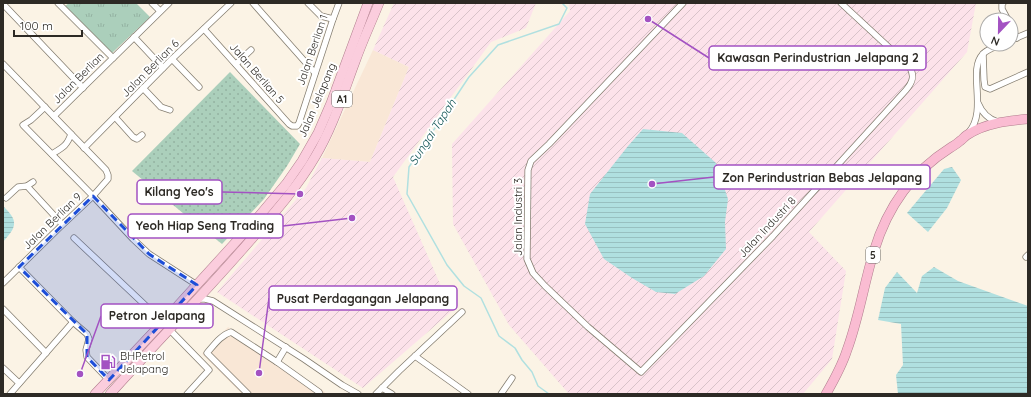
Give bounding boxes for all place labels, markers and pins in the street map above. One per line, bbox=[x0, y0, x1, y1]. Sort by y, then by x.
callout: Kawasan Perindustrian Jelapang 2 bbox=[709, 46, 926, 70]
callout: Zon Perindustrian Bebas Jelapang bbox=[714, 165, 930, 189]
callout: Kilang Yeo's bbox=[137, 180, 222, 204]
callout: Yeoh Hiap Seng Trading bbox=[128, 214, 283, 238]
callout: Pusat Perdagangan Jelapang bbox=[269, 286, 457, 310]
callout: Petron Jelapang bbox=[101, 304, 213, 328]
place label: BHPetrol Jelapang bbox=[120, 349, 168, 376]
fuel station icon: BHPetrol Jelapang bbox=[99, 353, 117, 371]

